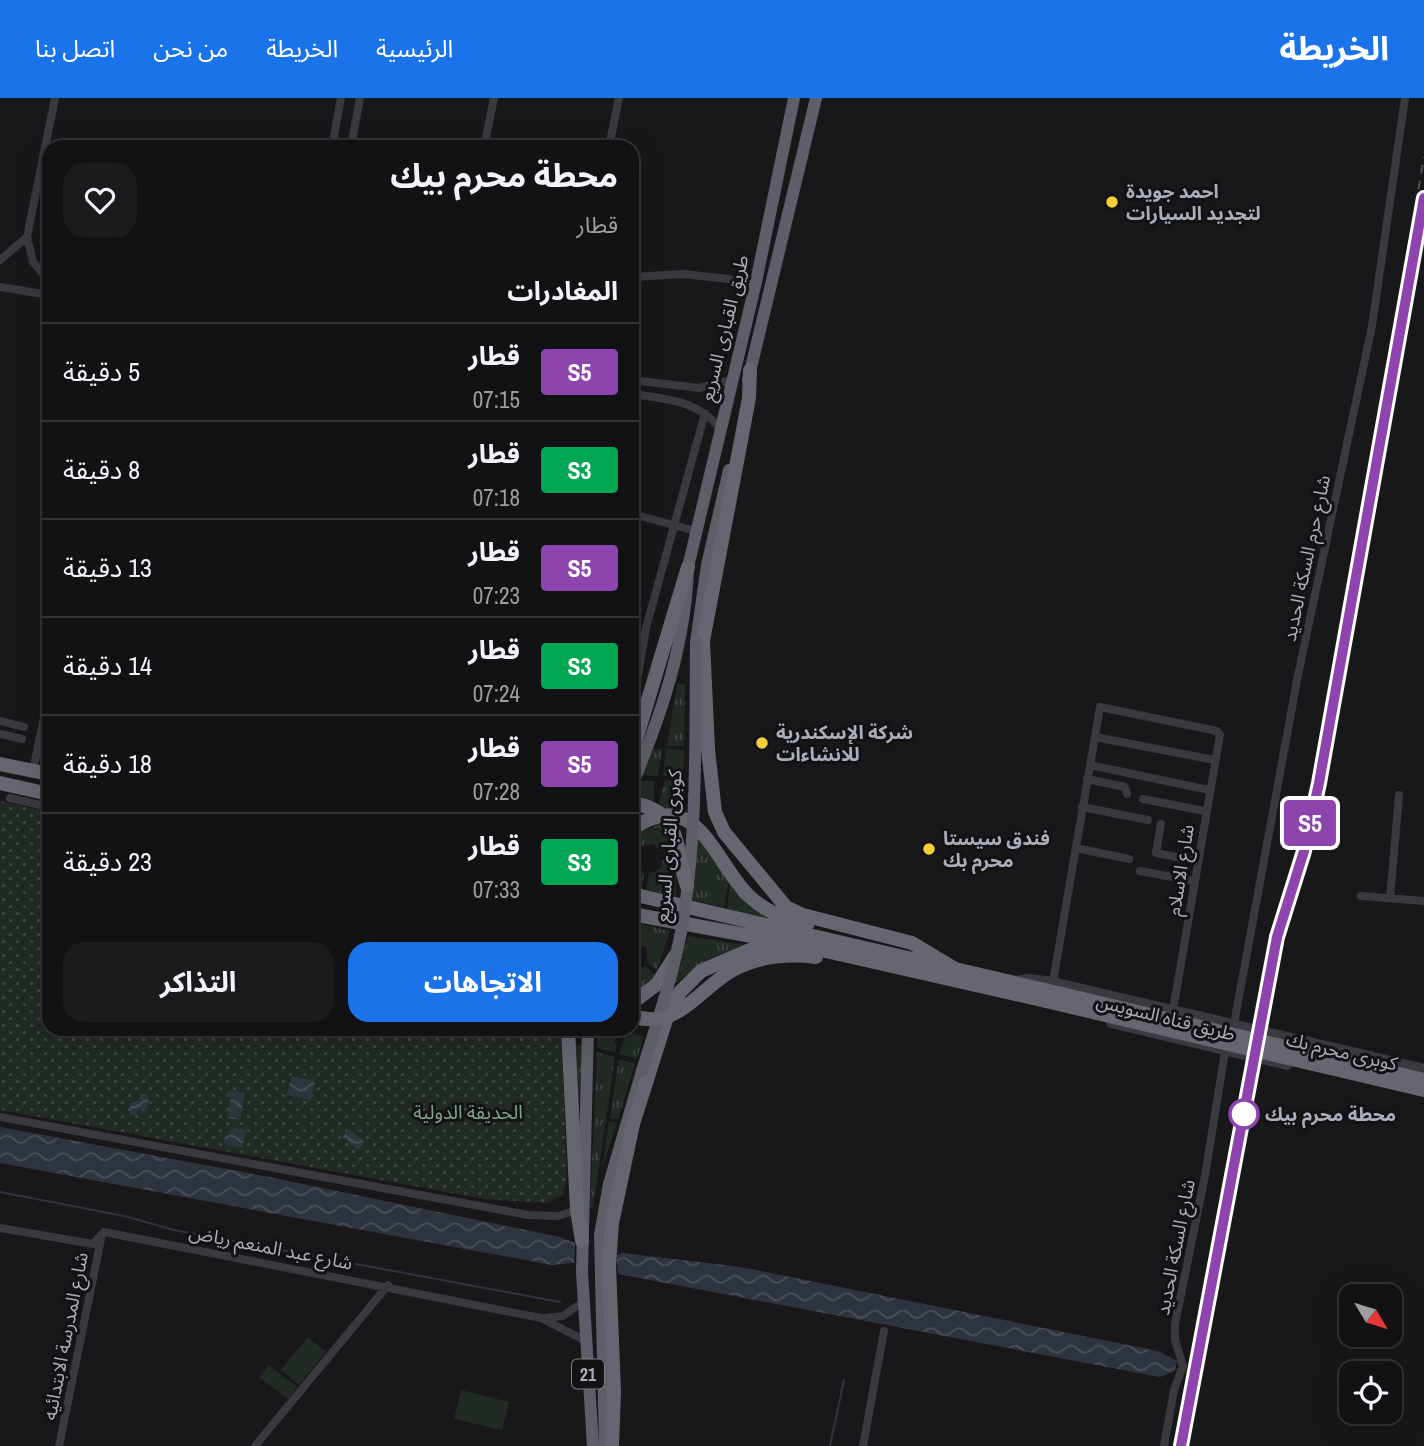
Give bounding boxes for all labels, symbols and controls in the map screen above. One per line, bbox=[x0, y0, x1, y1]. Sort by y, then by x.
text: الخريطة bbox=[1279, 26, 1389, 70]
text: اتصل بنا bbox=[35, 32, 115, 64]
text: من نحن bbox=[153, 32, 228, 64]
text: الخريطة bbox=[266, 32, 338, 64]
text: الرئيسية bbox=[376, 32, 453, 64]
text: محطة محرم بيك bbox=[390, 153, 618, 197]
button: heart bbox=[63, 163, 137, 237]
place label: احمد جويدة لتجديد السيارات bbox=[1126, 178, 1261, 226]
marker: احمد جويدة لتجديد السيارات bbox=[1104, 194, 1120, 210]
text: قطار bbox=[576, 209, 618, 240]
street label: طريق القبارى السريع bbox=[693, 252, 757, 404]
text: المغادرات bbox=[507, 273, 618, 308]
text: قطار bbox=[468, 338, 520, 373]
text: 5 دقيقة bbox=[63, 354, 140, 389]
text: S5 bbox=[567, 356, 592, 388]
text: 07:15 bbox=[473, 384, 520, 415]
text: قطار bbox=[468, 436, 520, 471]
text: 8 دقيقة bbox=[63, 452, 140, 487]
text: S3 bbox=[567, 454, 592, 486]
street label: شارع حرم السكة الحديد bbox=[1276, 473, 1338, 644]
text: 07:18 bbox=[473, 482, 520, 513]
text: قطار bbox=[468, 534, 520, 569]
text: 13 دقيقة bbox=[63, 550, 152, 585]
text: S5 bbox=[567, 552, 592, 584]
text: 07:23 bbox=[473, 580, 520, 611]
text: قطار bbox=[468, 632, 520, 667]
text: 14 دقيقة bbox=[63, 648, 152, 683]
text: S3 bbox=[567, 650, 592, 682]
text: 07:24 bbox=[473, 678, 520, 709]
place label: شركة الإسكندرية للانشاءات bbox=[776, 719, 913, 767]
text: قطار bbox=[468, 730, 520, 765]
marker: شركة الإسكندرية للانشاءات bbox=[754, 735, 770, 751]
text: 18 دقيقة bbox=[63, 746, 152, 781]
text: S5 bbox=[567, 748, 592, 780]
street label: كوبرى القبارى السريع bbox=[648, 767, 690, 924]
text: 07:28 bbox=[473, 776, 520, 807]
line badge: S5 bbox=[1278, 800, 1342, 846]
text: S5 bbox=[1298, 807, 1322, 839]
street label: شارع الاسلام bbox=[1160, 822, 1202, 918]
place label: فندق سيستا محرم بك bbox=[943, 825, 1050, 875]
text: قطار bbox=[468, 828, 520, 863]
marker: فندق سيستا محرم بك bbox=[921, 841, 937, 857]
text: 23 دقيقة bbox=[63, 844, 152, 879]
text: S3 bbox=[567, 846, 592, 878]
text: 07:33 bbox=[473, 874, 520, 905]
button: التذاكر bbox=[63, 942, 334, 1022]
button: الاتجاهات bbox=[348, 942, 618, 1022]
street label: طريق قناه السويس bbox=[1094, 987, 1238, 1047]
street label: كوبرى محرم بك bbox=[1283, 1026, 1401, 1079]
park label: الحديقة الدولية bbox=[413, 1099, 523, 1125]
marker: محطة محرم بيك bbox=[1229, 1099, 1259, 1129]
place label: محطة محرم بيك bbox=[1265, 1101, 1396, 1129]
street label: شارع السكة الحديد bbox=[1149, 1177, 1202, 1317]
street label: شارع عبد المنعم رياض bbox=[187, 1218, 355, 1278]
street label: شارع المدرسة الابتدائيه bbox=[36, 1250, 95, 1422]
north arrow bbox=[1339, 1284, 1402, 1348]
map controls bbox=[1339, 1284, 1402, 1424]
road number: 21 bbox=[572, 1359, 604, 1388]
button: locate bbox=[1339, 1361, 1402, 1424]

